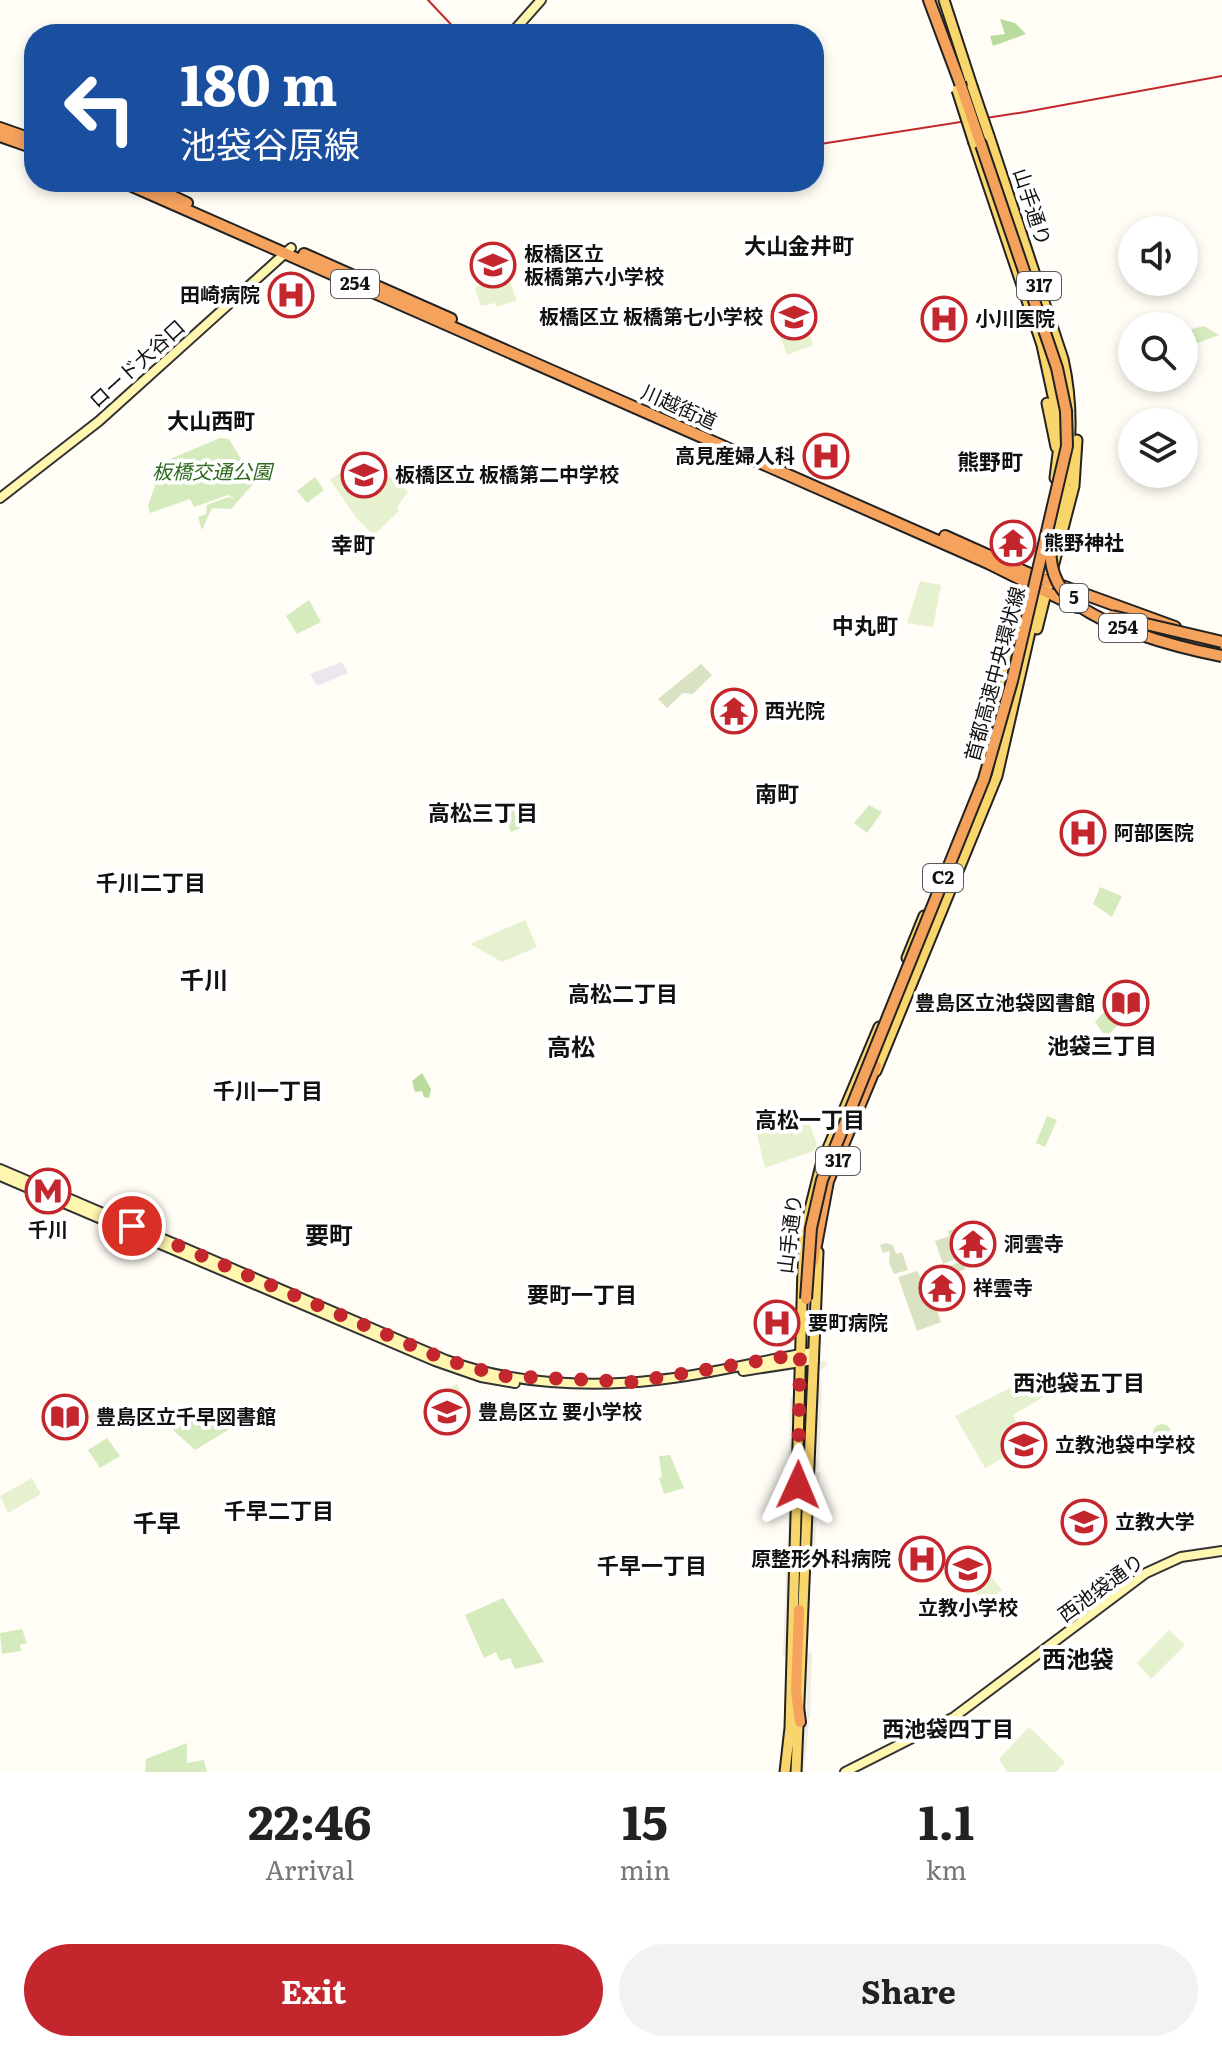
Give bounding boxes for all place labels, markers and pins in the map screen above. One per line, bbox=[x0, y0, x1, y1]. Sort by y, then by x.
place label: 板橋区立 板橋第六小学校 bbox=[524, 237, 664, 290]
school or university icon: 板橋区立 板橋第六小学校 bbox=[469, 241, 517, 289]
hospital icon: 田崎病院 bbox=[267, 271, 315, 319]
place label: 田崎病院 bbox=[180, 278, 260, 308]
school or university icon: 板橋区立 板橋第七小学校 bbox=[770, 293, 818, 341]
hospital icon: 小川医院 bbox=[920, 295, 968, 343]
place label: 板橋区立 板橋第七小学校 bbox=[539, 300, 763, 330]
place label: 小川医院 bbox=[975, 302, 1055, 332]
hospital icon: 高見産婦人科 bbox=[802, 432, 850, 480]
place label: 高見産婦人科 bbox=[675, 439, 795, 469]
school or university icon: 板橋区立 板橋第二中学校 bbox=[340, 451, 388, 499]
place label: 板橋区立 板橋第二中学校 bbox=[395, 458, 619, 488]
temple icon: 熊野神社 bbox=[989, 519, 1037, 567]
place label: 熊野神社 bbox=[1044, 526, 1124, 556]
temple icon: 西光院 bbox=[710, 687, 758, 735]
place label: 西光院 bbox=[765, 694, 825, 724]
hospital icon: 阿部医院 bbox=[1059, 809, 1107, 857]
place label: 阿部医院 bbox=[1114, 816, 1194, 846]
library icon: 豊島区立池袋図書館 bbox=[1102, 979, 1150, 1027]
place label: 豊島区立池袋図書館 bbox=[915, 986, 1095, 1016]
metro station icon: 千川 bbox=[24, 1167, 72, 1215]
pin bbox=[98, 1192, 166, 1260]
place label: 千川 bbox=[28, 1213, 68, 1243]
temple icon: 洞雲寺 bbox=[949, 1220, 997, 1268]
place label: 洞雲寺 bbox=[1004, 1227, 1064, 1257]
temple icon: 祥雲寺 bbox=[918, 1264, 966, 1312]
place label: 祥雲寺 bbox=[973, 1271, 1033, 1301]
hospital icon: 要町病院 bbox=[753, 1299, 801, 1347]
place label: 要町病院 bbox=[808, 1306, 888, 1336]
school or university icon: 豊島区立 要小学校 bbox=[423, 1388, 471, 1436]
library icon: 豊島区立千早図書館 bbox=[41, 1393, 89, 1441]
place label: 豊島区立 要小学校 bbox=[478, 1395, 642, 1425]
place label: 豊島区立千早図書館 bbox=[96, 1400, 276, 1430]
school or university icon: 立教池袋中学校 bbox=[1000, 1421, 1048, 1469]
place label: 立教池袋中学校 bbox=[1055, 1428, 1195, 1458]
school or university icon: 立教大学 bbox=[1060, 1498, 1108, 1546]
place label: 立教大学 bbox=[1115, 1505, 1195, 1535]
hospital icon: 原整形外科病院 bbox=[898, 1535, 946, 1583]
place label: 原整形外科病院 bbox=[751, 1542, 891, 1572]
school or university icon: 立教小学校 bbox=[944, 1545, 992, 1593]
place label: 立教小学校 bbox=[918, 1591, 1018, 1621]

